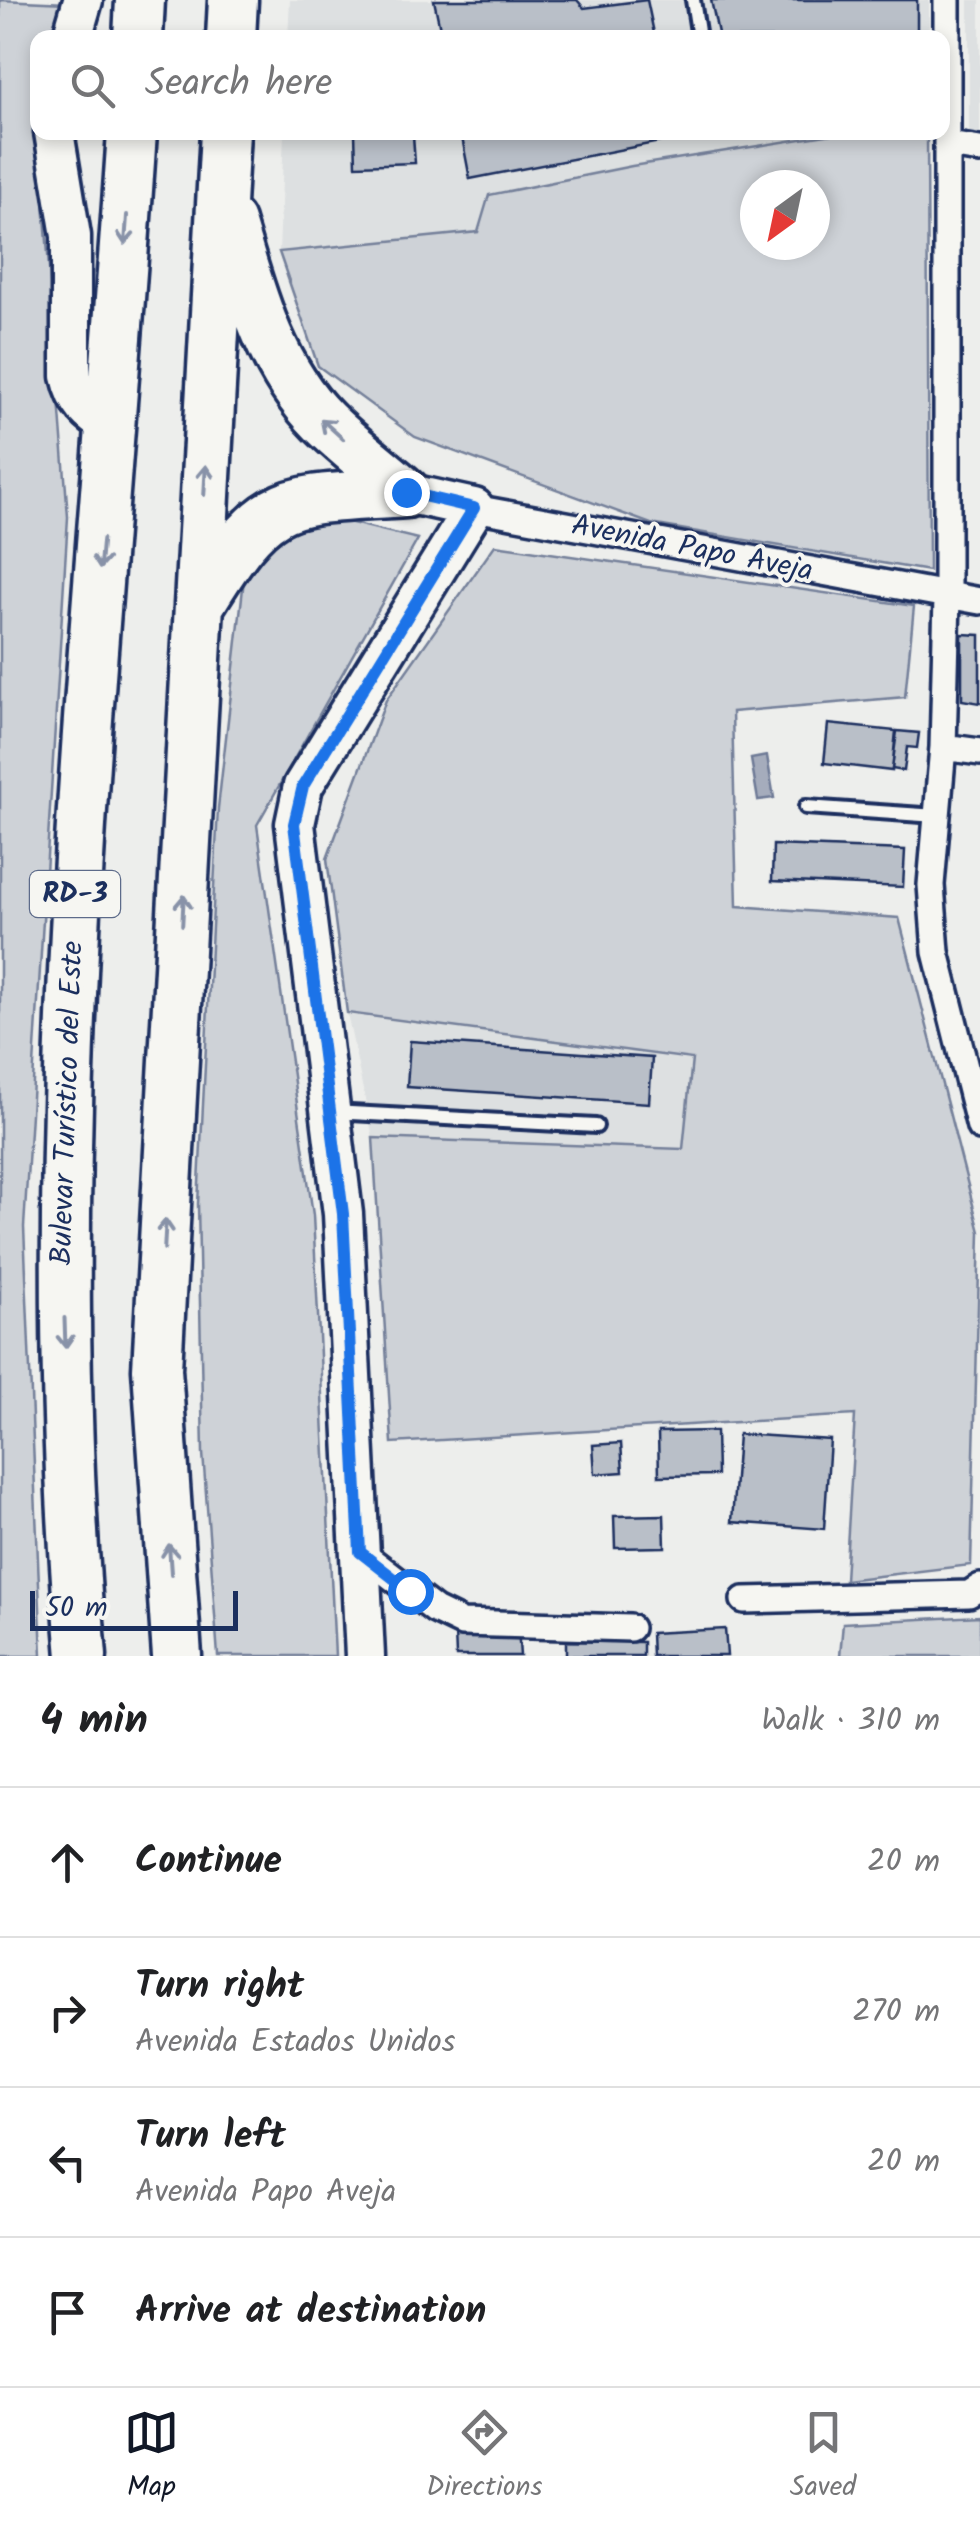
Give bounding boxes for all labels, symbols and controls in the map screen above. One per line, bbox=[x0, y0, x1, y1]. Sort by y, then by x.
search box bbox=[30, 30, 950, 140]
text: Search here bbox=[145, 55, 332, 115]
icon: search bbox=[65, 58, 120, 113]
north arrow bbox=[740, 170, 830, 260]
one-way arrow bbox=[116, 213, 135, 245]
one-way arrow bbox=[320, 417, 345, 440]
one-way arrow bbox=[196, 465, 215, 497]
route end bbox=[384, 470, 430, 516]
street label: Avenida Papo Aveja bbox=[567, 502, 817, 596]
one-way arrow bbox=[92, 537, 111, 569]
road number: RD-3 bbox=[30, 871, 120, 917]
one-way arrow bbox=[174, 894, 193, 926]
street label: Bulevar Turístico del Este bbox=[38, 940, 98, 1266]
one-way arrow bbox=[156, 1219, 175, 1251]
one-way arrow bbox=[56, 1316, 75, 1348]
one-way arrow bbox=[160, 1543, 179, 1575]
route start bbox=[388, 1569, 434, 1615]
scale bar bbox=[30, 1586, 238, 1630]
text: 50 m bbox=[45, 1586, 108, 1631]
text: 4 min bbox=[40, 1688, 148, 1755]
text: Walk · 310 m bbox=[761, 1696, 940, 1747]
text: Continue bbox=[135, 1832, 282, 1892]
icon: ahead bbox=[40, 1835, 95, 1890]
text: 20 m bbox=[867, 1837, 940, 1888]
text: Turn right bbox=[135, 1957, 304, 2017]
icon: right bbox=[40, 1985, 95, 2040]
text: 270 m bbox=[852, 1987, 940, 2038]
text: Avenida Estados Unidos bbox=[135, 2017, 455, 2068]
text: Turn left bbox=[135, 2107, 286, 2167]
icon: left bbox=[40, 2135, 95, 2190]
text: 20 m bbox=[867, 2137, 940, 2188]
text: Avenida Papo Aveja bbox=[135, 2167, 396, 2218]
text: Arrive at destination bbox=[135, 2282, 486, 2342]
icon: arrive bbox=[40, 2285, 95, 2340]
tab: Map bbox=[124, 2405, 179, 2510]
tab: Directions bbox=[426, 2405, 542, 2510]
tab: Saved bbox=[790, 2405, 856, 2510]

